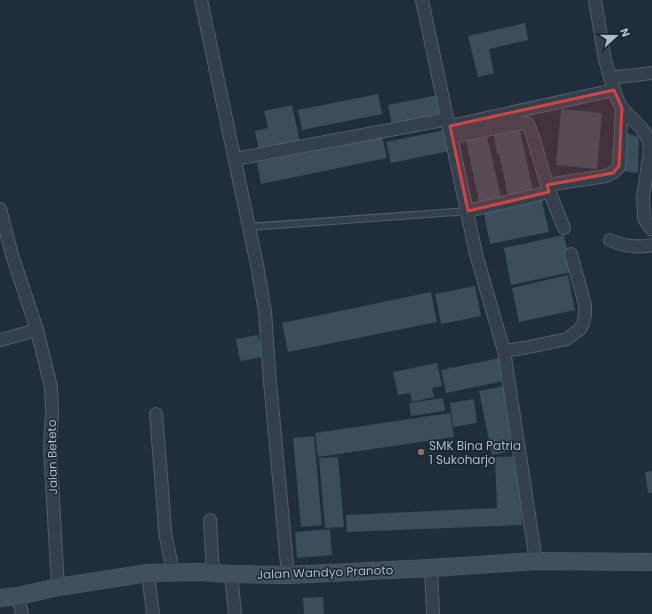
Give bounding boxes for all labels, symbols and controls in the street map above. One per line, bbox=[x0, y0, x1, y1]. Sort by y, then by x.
north arrow bbox=[596, 16, 636, 56]
text: N bbox=[616, 26, 634, 39]
street label: Jalan Beteto bbox=[43, 419, 61, 495]
place label: SMK Bina Patria 1 Sukoharjo bbox=[429, 437, 521, 468]
marker: SMK Bina Patria 1 Sukoharjo bbox=[416, 447, 426, 457]
street label: Jalan Wandyo Pranoto bbox=[256, 561, 394, 583]

